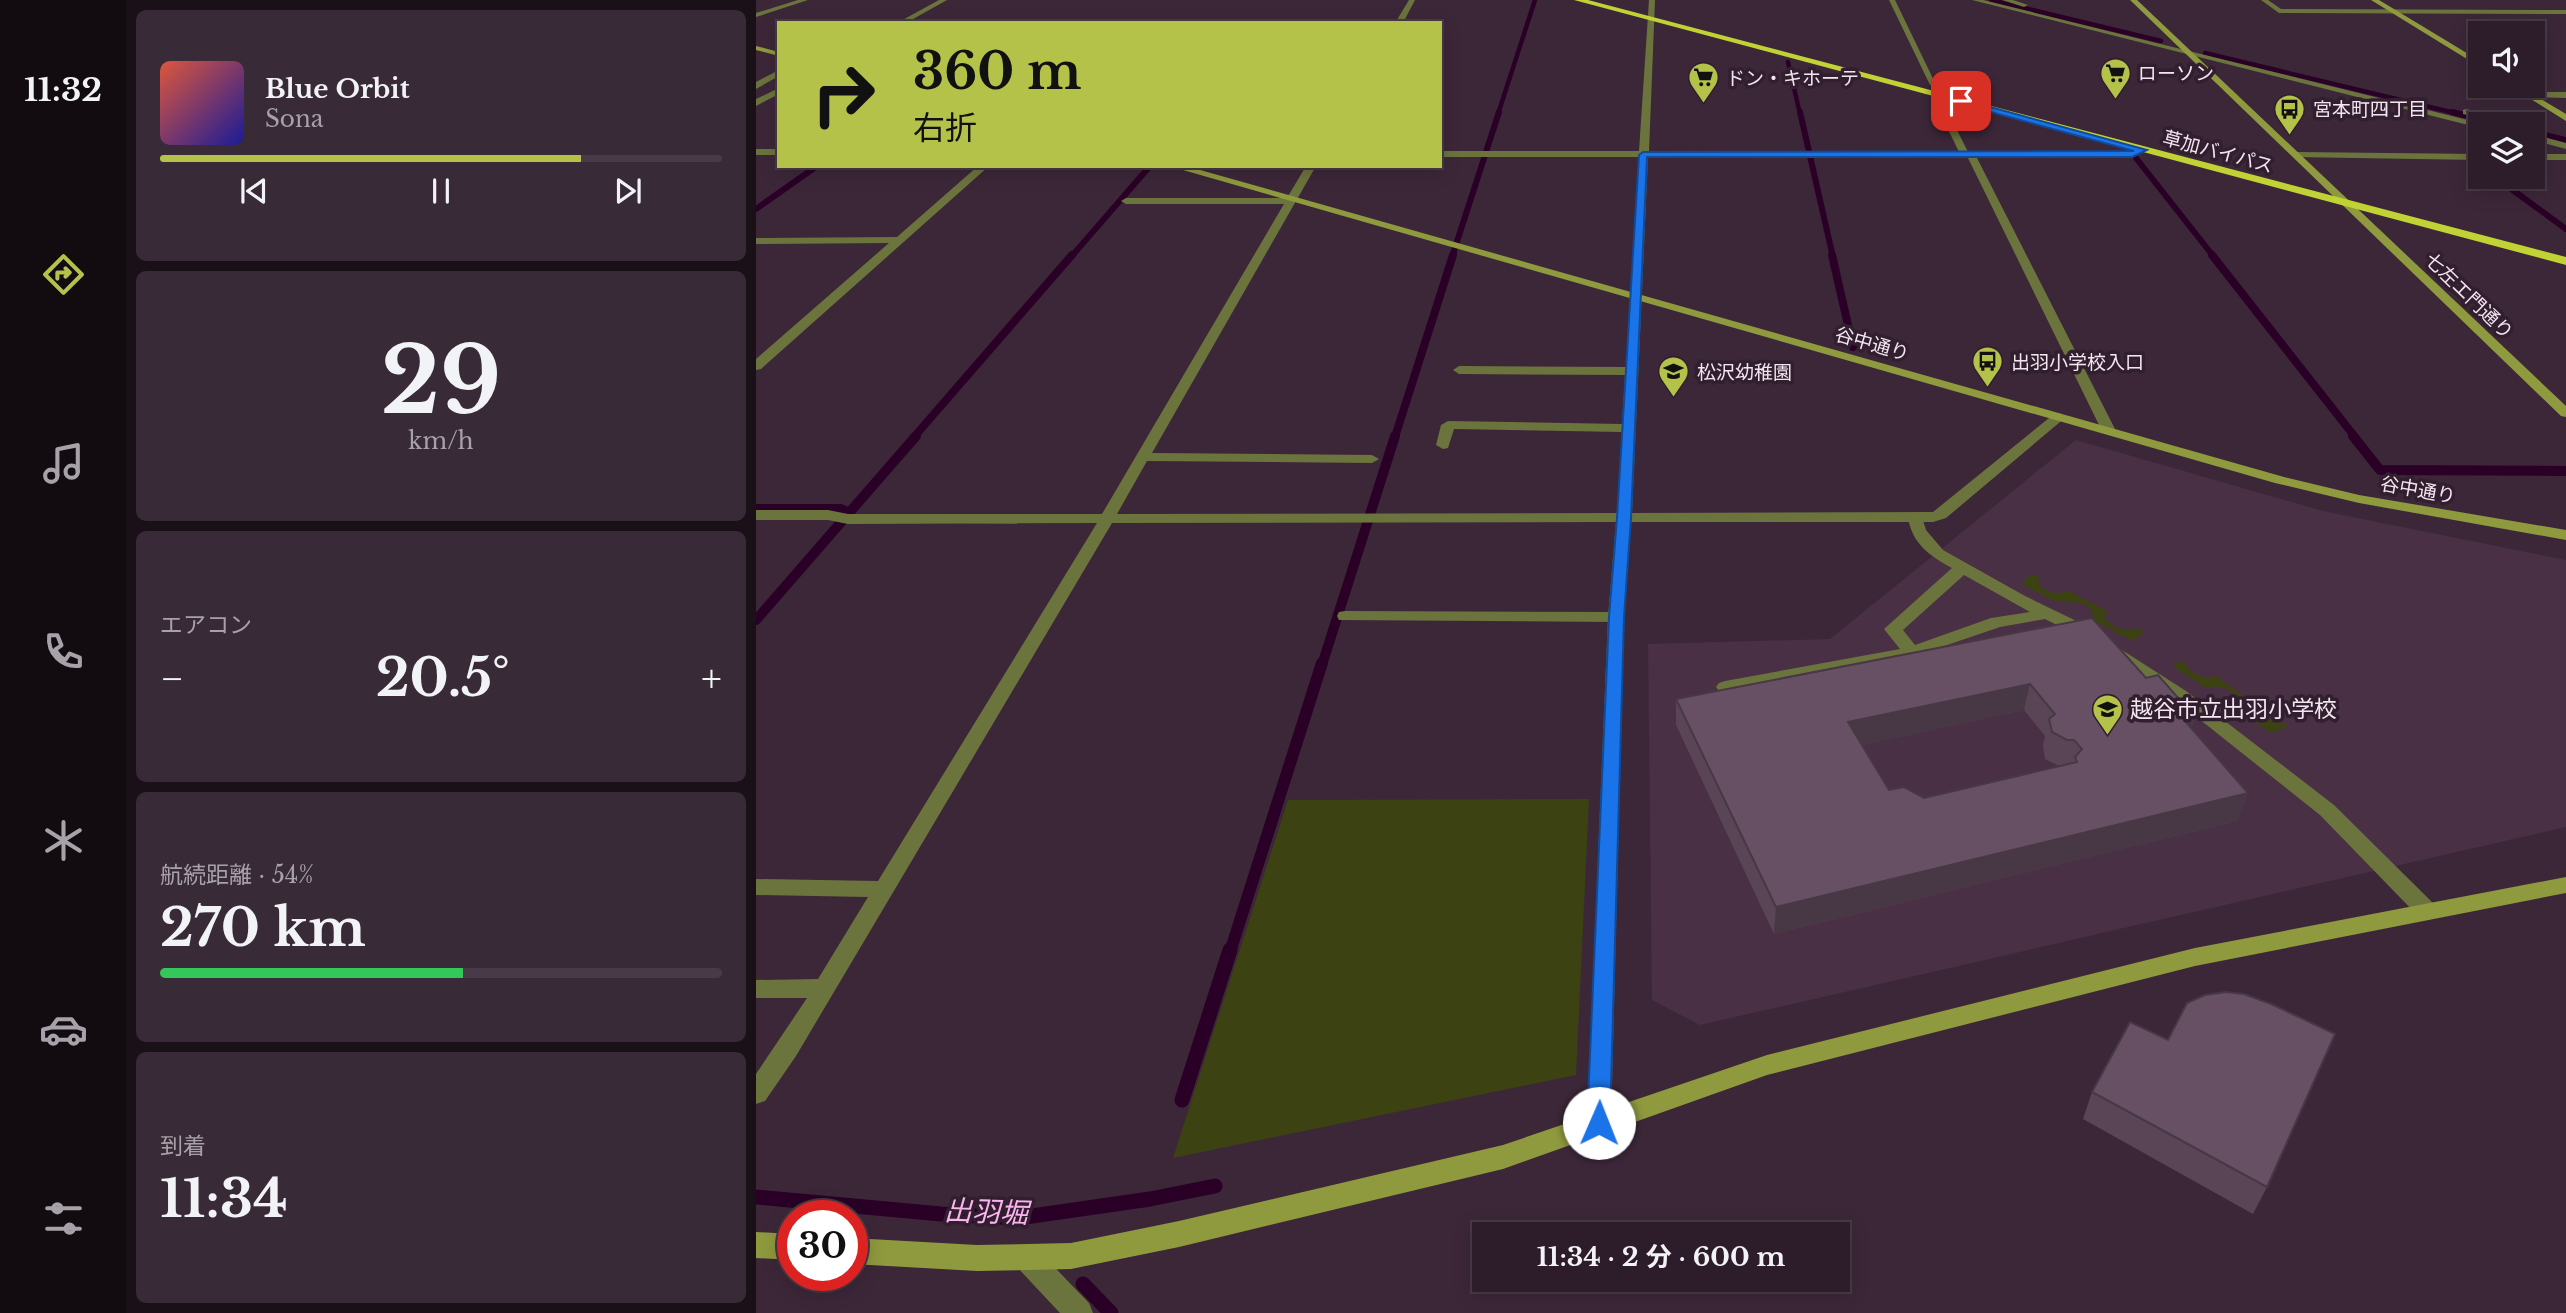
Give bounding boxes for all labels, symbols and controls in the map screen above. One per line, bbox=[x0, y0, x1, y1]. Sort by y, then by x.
map controls bbox=[2468, 21, 2545, 189]
button: sound bbox=[2468, 21, 2545, 98]
text: 360 m bbox=[913, 41, 1081, 102]
icon: right bbox=[798, 49, 889, 140]
supermarket icon: ローソン bbox=[2098, 56, 2132, 100]
supermarket icon: ドン・キホーテ bbox=[1686, 61, 1720, 105]
place label: ローソン bbox=[2138, 62, 2214, 85]
place label: ドン・キホーテ bbox=[1726, 67, 1859, 90]
text: 11:32 bbox=[24, 70, 102, 110]
pin bbox=[1931, 71, 1991, 131]
text: Blue Orbit bbox=[265, 73, 410, 105]
icon: arrive bbox=[1942, 82, 1980, 120]
bus stop icon: 宮本町四丁目 bbox=[2273, 92, 2307, 136]
place label: 宮本町四丁目 bbox=[2313, 98, 2427, 121]
text: Sona bbox=[265, 105, 323, 133]
text: 右折 bbox=[913, 108, 977, 148]
button: layers bbox=[2468, 112, 2545, 189]
street label: 草加バイパス bbox=[2160, 126, 2276, 178]
icon: previous bbox=[235, 172, 273, 210]
icon: pause bbox=[422, 172, 460, 210]
icon: next bbox=[609, 172, 647, 210]
street label: 七左エ門通り bbox=[2420, 248, 2518, 344]
icon: directions bbox=[39, 250, 88, 299]
street label: 谷中通り bbox=[1832, 322, 1912, 366]
text: 29 bbox=[381, 325, 501, 438]
bus stop icon: 出羽小学校入口 bbox=[1971, 345, 2005, 389]
place label: 出羽小学校入口 bbox=[2011, 351, 2144, 374]
school or university icon: 松沢幼稚園 bbox=[1657, 355, 1691, 399]
place label: 松沢幼稚園 bbox=[1697, 361, 1792, 384]
text: km/h bbox=[408, 427, 474, 455]
icon: music bbox=[39, 439, 88, 488]
street label: 谷中通り bbox=[2379, 472, 2457, 508]
text: エアコン bbox=[160, 611, 252, 639]
icon: phone bbox=[39, 627, 88, 676]
text: 20.5° bbox=[376, 646, 510, 710]
text: − bbox=[160, 655, 184, 702]
text: + bbox=[701, 655, 722, 702]
school or university icon: 越谷市立出羽小学校 bbox=[2090, 692, 2124, 736]
place label: 越谷市立出羽小学校 bbox=[2130, 695, 2337, 723]
icon: climate bbox=[39, 816, 88, 865]
text: 航続距離 · 54% bbox=[160, 861, 314, 889]
text: 270 km bbox=[160, 896, 366, 960]
icon: car bbox=[39, 1005, 88, 1054]
position arrow bbox=[1562, 1086, 1636, 1160]
text: 到着 bbox=[160, 1132, 206, 1160]
text: 11:34 bbox=[160, 1167, 288, 1231]
water label: 出羽堀 bbox=[943, 1193, 1033, 1231]
icon: filters bbox=[39, 1194, 88, 1243]
speed limit sign: 30 bbox=[777, 1200, 868, 1291]
text: 11:34 · 2 分 · 600 m bbox=[1537, 1241, 1785, 1273]

